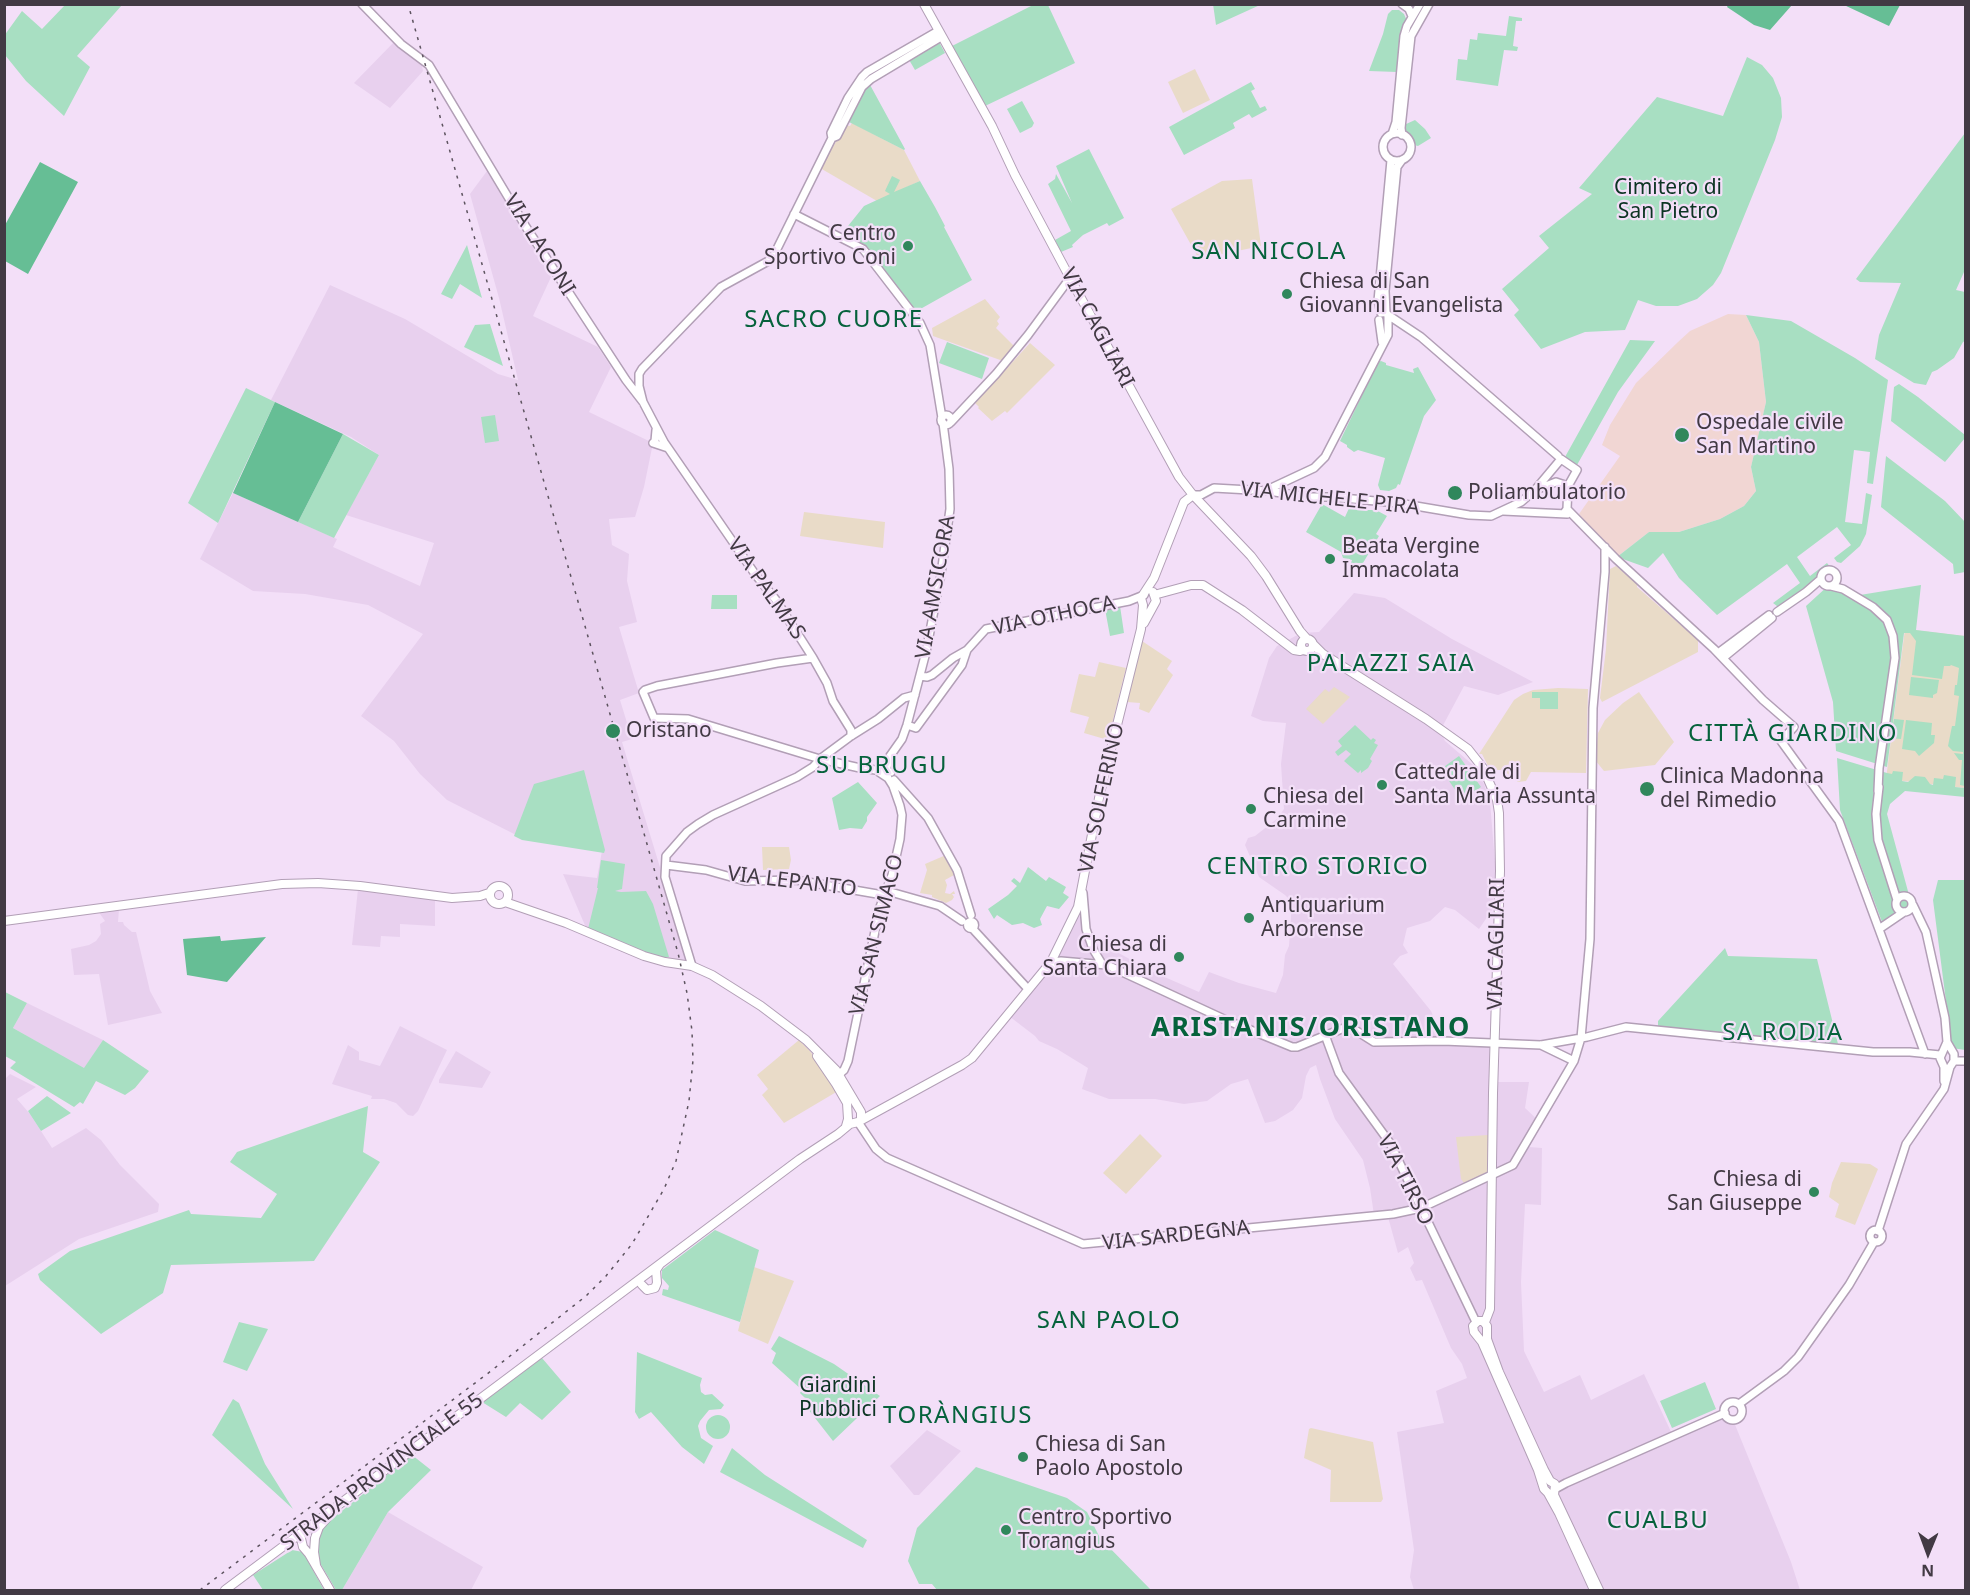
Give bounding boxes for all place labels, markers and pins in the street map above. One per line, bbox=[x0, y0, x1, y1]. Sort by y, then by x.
place label: Centro Sportivo Coni bbox=[764, 221, 896, 271]
marker: Centro Sportivo Coni bbox=[901, 239, 915, 253]
place label: Chiesa di San Giovanni Evangelista bbox=[1299, 269, 1503, 319]
marker: Chiesa di San Giovanni Evangelista bbox=[1280, 287, 1294, 301]
place label: Ospedale civile San Martino bbox=[1696, 410, 1843, 460]
marker: Ospedale civile San Martino bbox=[1673, 426, 1691, 444]
place label: Poliambulatorio bbox=[1468, 480, 1626, 506]
marker: Poliambulatorio bbox=[1446, 484, 1464, 502]
place label: Beata Vergine Immacolata bbox=[1342, 534, 1480, 584]
marker: Beata Vergine Immacolata bbox=[1323, 552, 1337, 566]
place label: Oristano bbox=[626, 718, 712, 744]
marker: Oristano bbox=[604, 722, 622, 740]
place label: Cattedrale di Santa Maria Assunta bbox=[1394, 760, 1596, 810]
place label: Clinica Madonna del Rimedio bbox=[1660, 764, 1824, 814]
marker: Cattedrale di Santa Maria Assunta bbox=[1375, 778, 1389, 792]
marker: Clinica Madonna del Rimedio bbox=[1638, 780, 1656, 798]
place label: Chiesa del Carmine bbox=[1263, 784, 1364, 834]
marker: Chiesa del Carmine bbox=[1244, 802, 1258, 816]
place label: Antiquarium Arborense bbox=[1261, 893, 1385, 943]
marker: Antiquarium Arborense bbox=[1242, 911, 1256, 925]
place label: Chiesa di Santa Chiara bbox=[1042, 932, 1167, 982]
marker: Chiesa di Santa Chiara bbox=[1172, 950, 1186, 964]
place label: Chiesa di San Giuseppe bbox=[1667, 1167, 1802, 1217]
marker: Chiesa di San Giuseppe bbox=[1807, 1185, 1821, 1199]
place label: Chiesa di San Paolo Apostolo bbox=[1035, 1432, 1183, 1482]
marker: Chiesa di San Paolo Apostolo bbox=[1016, 1450, 1030, 1464]
place label: Centro Sportivo Torangius bbox=[1018, 1505, 1172, 1555]
marker: Centro Sportivo Torangius bbox=[999, 1523, 1013, 1537]

